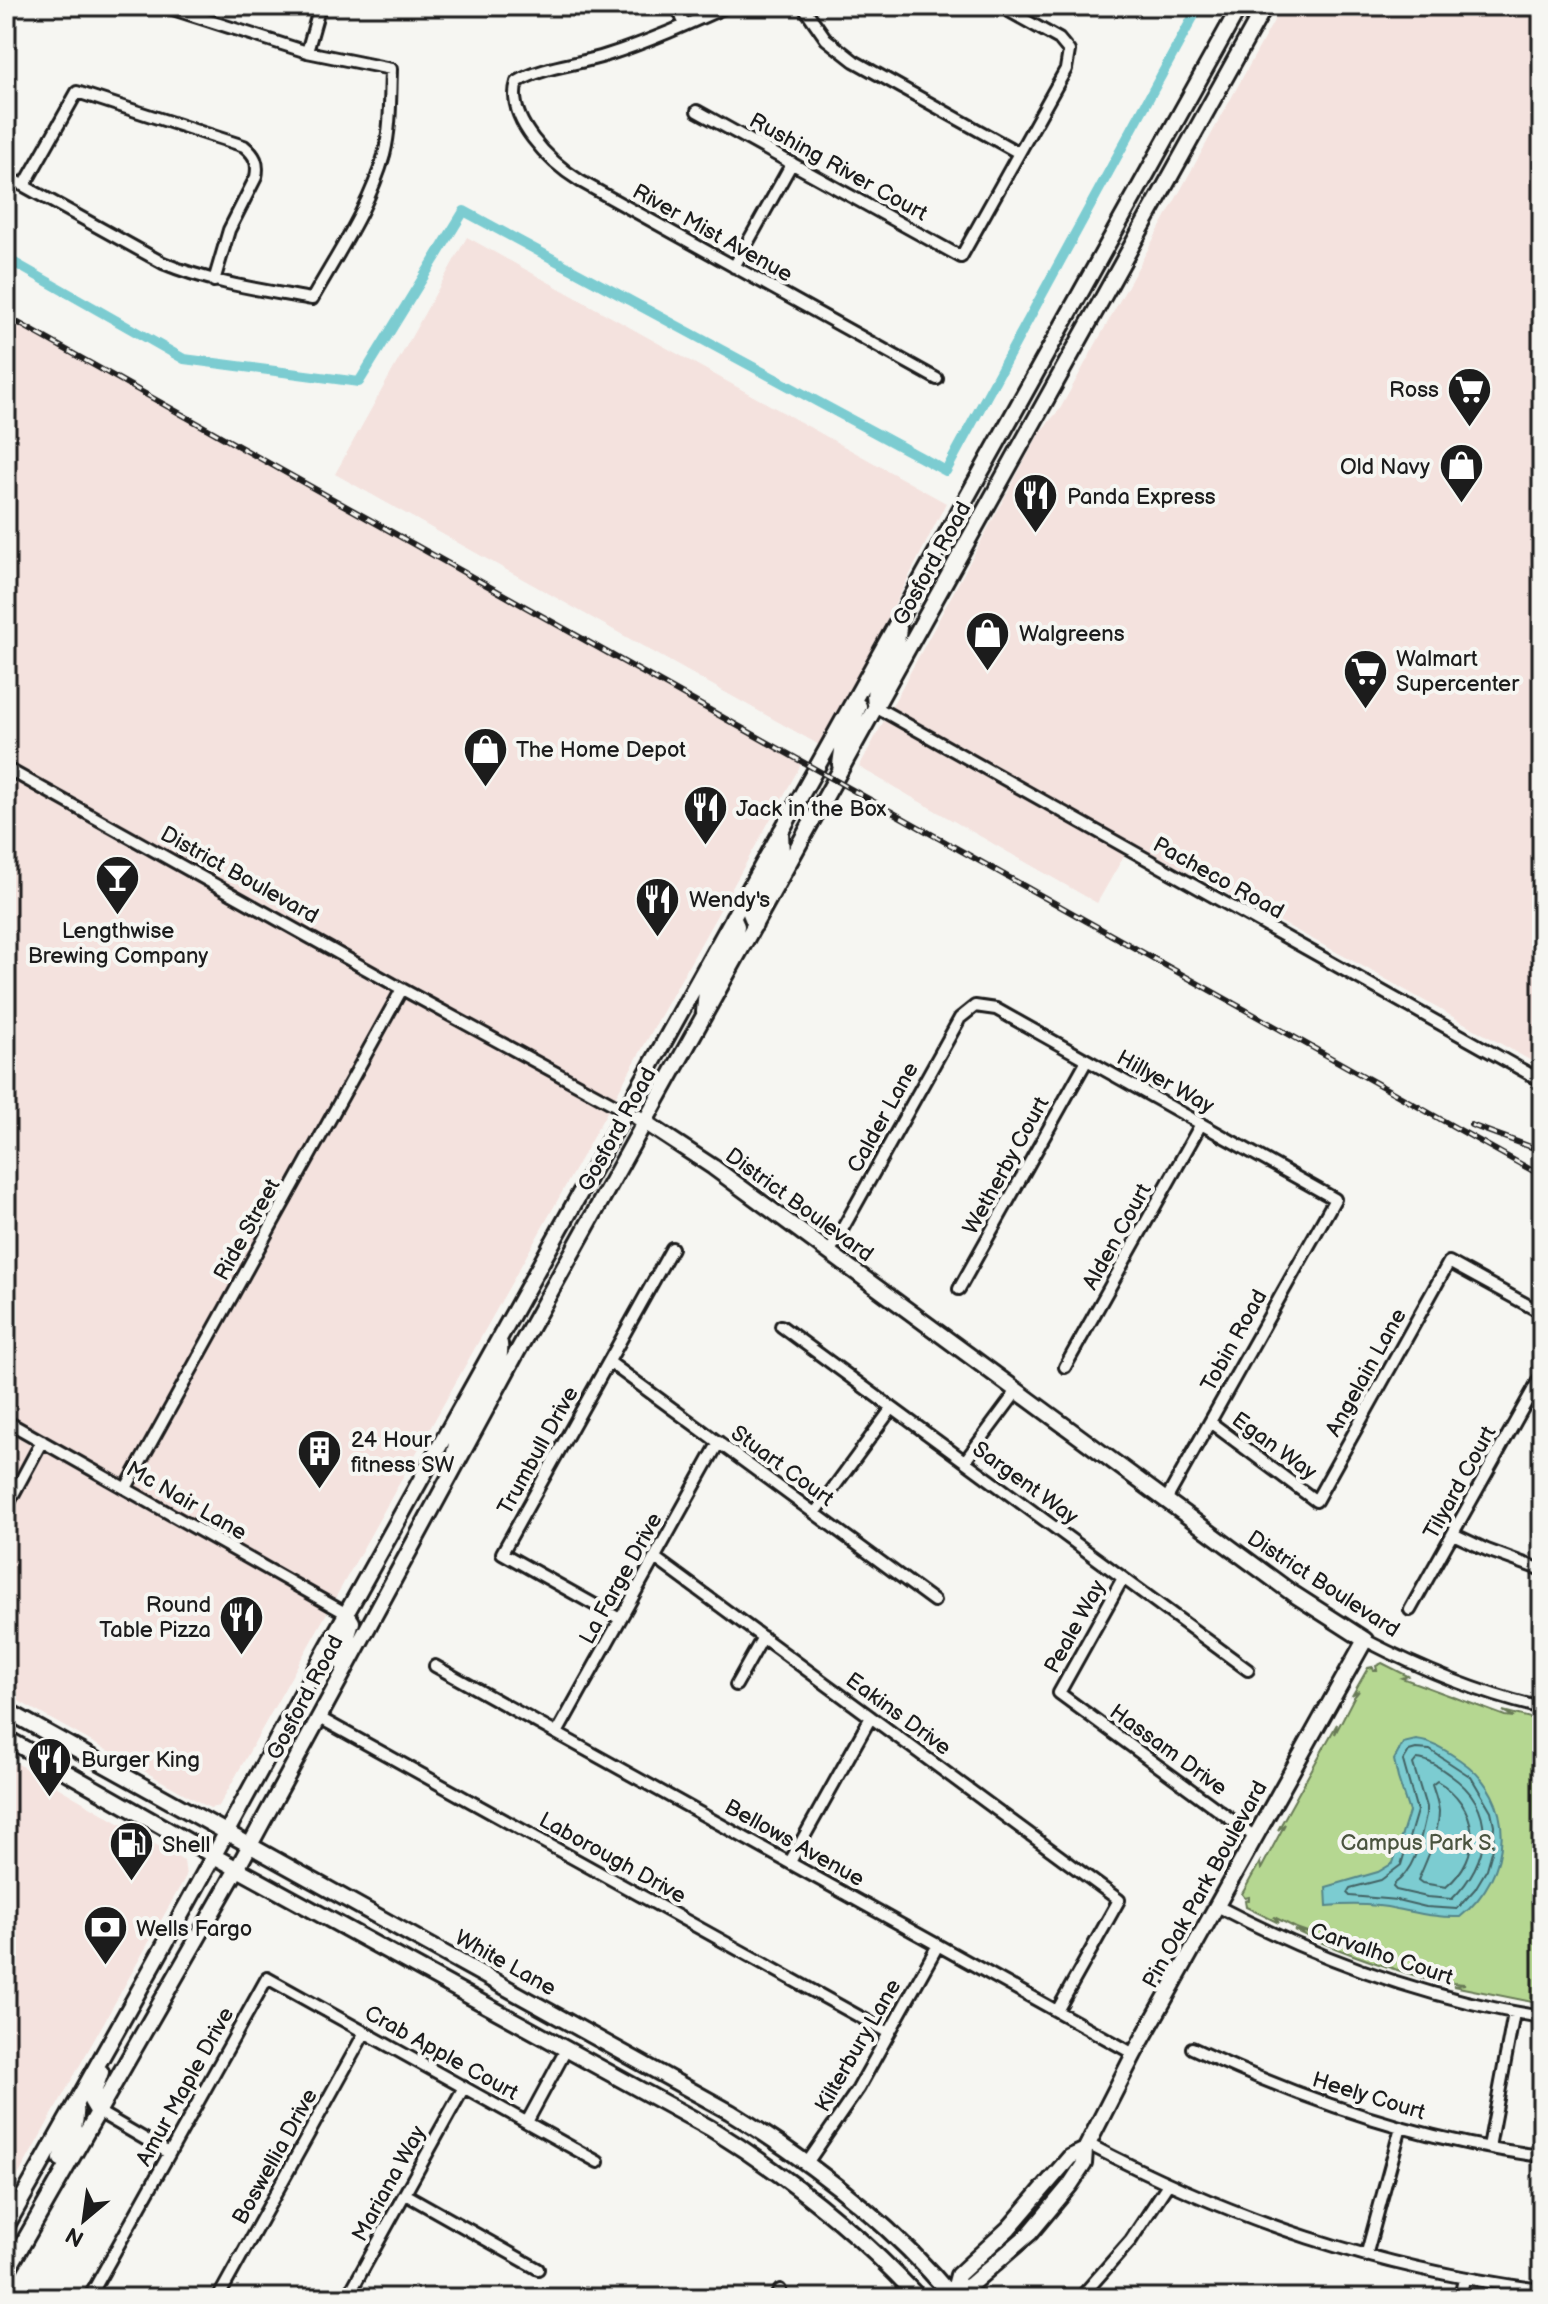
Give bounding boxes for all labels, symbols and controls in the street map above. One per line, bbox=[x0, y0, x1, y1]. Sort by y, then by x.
street label: Rushing River Court bbox=[744, 107, 932, 228]
street label: River Mist Avenue bbox=[628, 178, 797, 288]
supermarket icon: Ross bbox=[1446, 365, 1494, 428]
place label: Ross bbox=[1389, 377, 1439, 404]
shop icon: Old Navy bbox=[1437, 442, 1485, 505]
place label: Old Navy bbox=[1340, 454, 1430, 481]
restaurant icon: Panda Express bbox=[1012, 472, 1060, 535]
place label: Panda Express bbox=[1067, 484, 1216, 511]
street label: Gosford Road bbox=[887, 497, 977, 630]
shop icon: Walgreens bbox=[964, 609, 1012, 672]
place label: Walgreens bbox=[1019, 621, 1125, 648]
place label: Walmart Supercenter bbox=[1396, 646, 1520, 698]
supermarket icon: Walmart Supercenter bbox=[1341, 647, 1389, 710]
shop icon: The Home Depot bbox=[461, 725, 509, 788]
place label: The Home Depot bbox=[516, 737, 686, 764]
restaurant icon: Jack in the Box bbox=[681, 784, 729, 847]
place label: Jack in the Box bbox=[736, 796, 887, 823]
street label: District Boulevard bbox=[156, 821, 323, 930]
street label: Pacheco Road bbox=[1148, 831, 1289, 925]
bar icon: Lengthwise Brewing Company bbox=[94, 853, 142, 916]
restaurant icon: Wendy's bbox=[634, 875, 682, 938]
place label: Wendy's bbox=[689, 887, 770, 914]
place label: Lengthwise Brewing Company bbox=[28, 918, 208, 970]
street label: Hillyer Way bbox=[1112, 1045, 1219, 1120]
street label: Calder Lane bbox=[842, 1058, 925, 1178]
street label: Gosford Road bbox=[572, 1063, 662, 1196]
street label: Wetherby Court bbox=[957, 1092, 1055, 1239]
street label: District Boulevard bbox=[720, 1142, 878, 1268]
street label: Ride Street bbox=[208, 1174, 286, 1285]
street label: Alden Court bbox=[1077, 1179, 1158, 1295]
street label: Tobin Road bbox=[1195, 1285, 1273, 1396]
street label: Angelain Lane bbox=[1320, 1304, 1413, 1441]
street label: Trumbull Drive bbox=[492, 1382, 585, 1520]
street label: Egan Way bbox=[1226, 1406, 1322, 1486]
street label: Stuart Court bbox=[725, 1420, 839, 1513]
street label: Tilyard Court bbox=[1418, 1421, 1503, 1544]
place label: 24 Hour fitness SW bbox=[351, 1427, 455, 1479]
building icon: 24 Hour fitness SW bbox=[296, 1428, 344, 1491]
street label: Sargent Way bbox=[967, 1436, 1083, 1531]
street label: Mc Nair Lane bbox=[121, 1456, 251, 1547]
street label: La Farge Drive bbox=[574, 1508, 669, 1649]
street label: District Boulevard bbox=[1242, 1525, 1405, 1644]
street label: Peale Way bbox=[1039, 1575, 1112, 1678]
place label: Round Table Pizza bbox=[99, 1592, 211, 1644]
restaurant icon: Round Table Pizza bbox=[218, 1593, 266, 1656]
street label: Gosford Road bbox=[261, 1631, 350, 1765]
street label: Eakins Drive bbox=[840, 1667, 956, 1762]
street label: Hassam Drive bbox=[1104, 1699, 1232, 1802]
restaurant icon: Burger King bbox=[26, 1735, 74, 1798]
place label: Burger King bbox=[81, 1747, 200, 1774]
street label: Pin Oak Park Boulevard bbox=[1137, 1776, 1274, 1993]
street label: Bellows Avenue bbox=[720, 1794, 869, 1893]
street label: Laborough Drive bbox=[534, 1807, 690, 1910]
fuel station icon: Shell bbox=[107, 1820, 155, 1883]
park label: Campus Park S. bbox=[1341, 1830, 1495, 1857]
place label: Shell bbox=[162, 1832, 210, 1859]
bank icon: Wells Fargo bbox=[81, 1904, 129, 1967]
place label: Wells Fargo bbox=[136, 1916, 252, 1943]
street label: Carvalho Court bbox=[1306, 1917, 1457, 1992]
street label: White Lane bbox=[450, 1924, 561, 2002]
street label: Kilterbury Lane bbox=[809, 1974, 907, 2117]
street label: Crab Apple Court bbox=[360, 2000, 523, 2107]
street label: Amur Maple Drive bbox=[131, 2003, 240, 2171]
street label: Heely Court bbox=[1309, 2066, 1429, 2126]
street label: Boswellia Drive bbox=[227, 2084, 324, 2229]
street label: Mariana Way bbox=[346, 2121, 432, 2246]
north arrow bbox=[44, 2180, 124, 2260]
text: N bbox=[61, 2220, 89, 2252]

